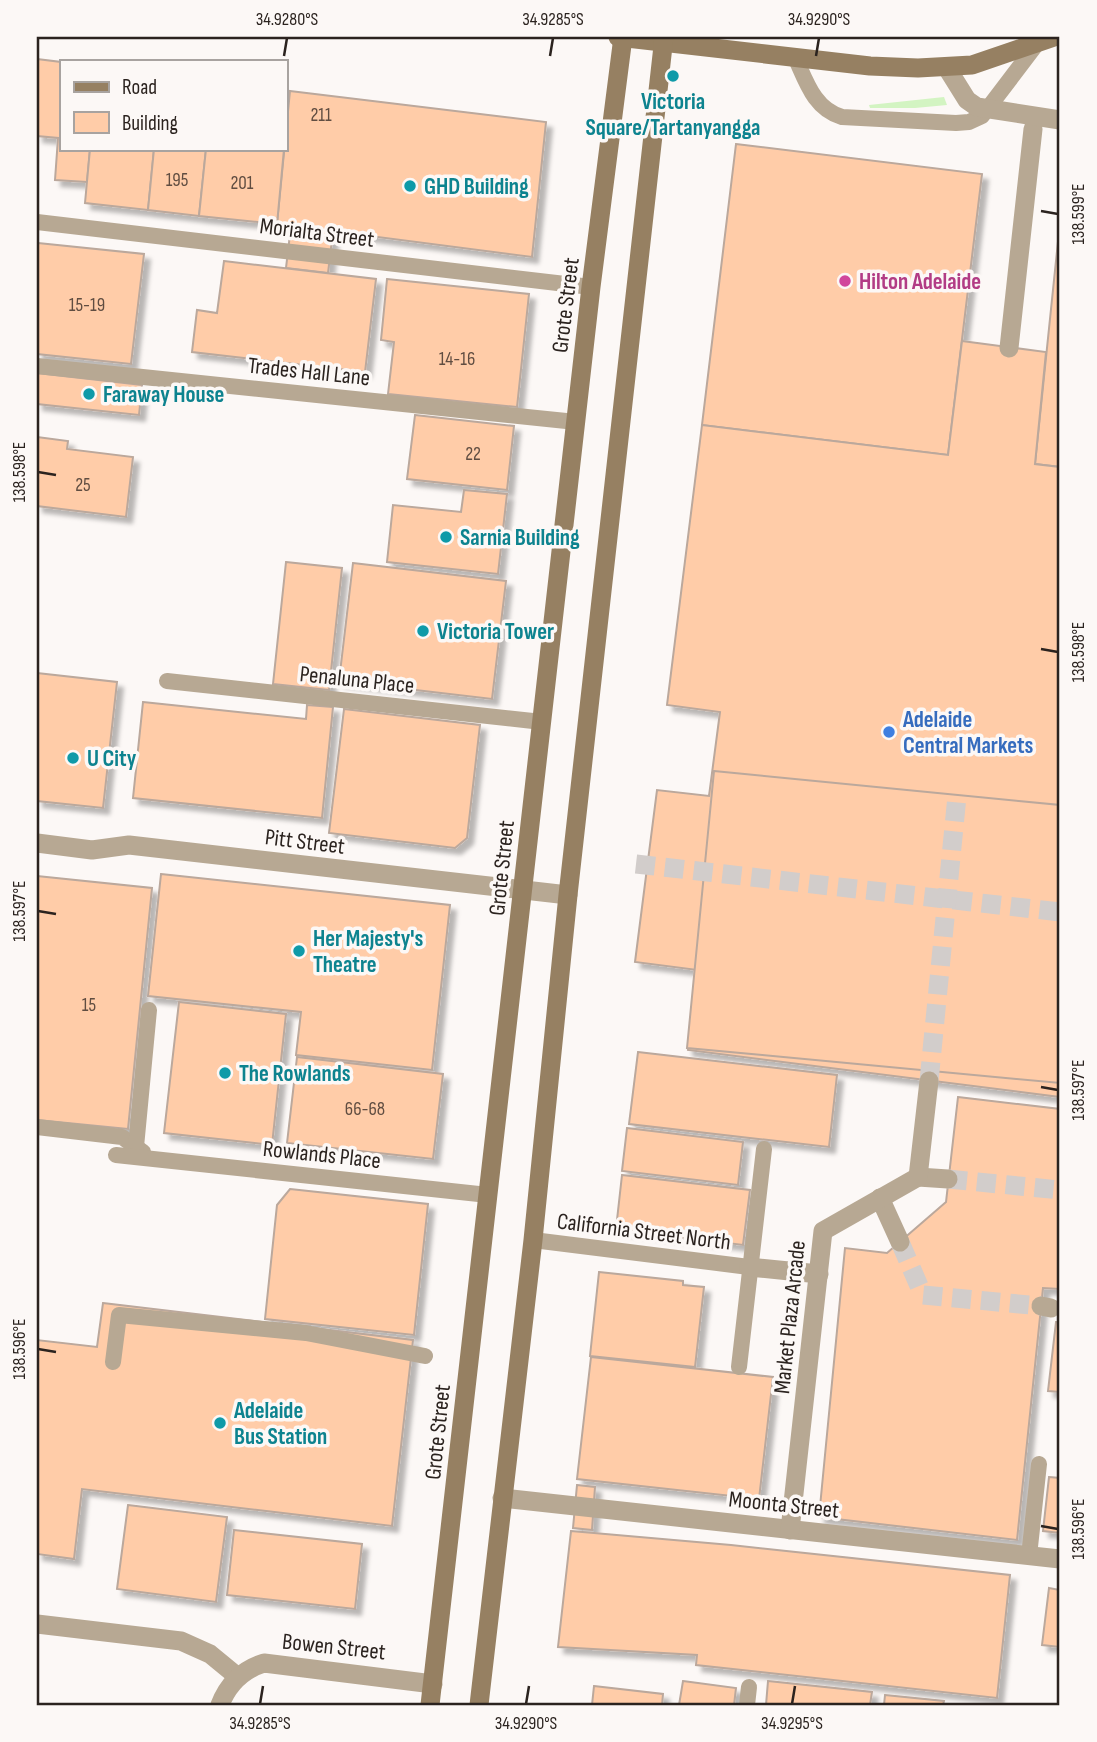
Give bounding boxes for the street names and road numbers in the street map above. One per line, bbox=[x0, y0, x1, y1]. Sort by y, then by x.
street label: Morialta Street bbox=[258, 212, 376, 254]
street label: Grote Street bbox=[546, 256, 586, 354]
street label: Trades Hall Lane bbox=[246, 352, 371, 392]
street label: Penaluna Place bbox=[298, 660, 416, 700]
street label: Grote Street bbox=[483, 819, 521, 917]
street label: Pitt Street bbox=[263, 823, 346, 861]
street label: Rowlands Place bbox=[262, 1135, 382, 1175]
street label: California Street North bbox=[555, 1207, 732, 1257]
street label: Market Plaza Arcade bbox=[768, 1239, 812, 1395]
street label: Grote Street bbox=[419, 1383, 457, 1481]
street label: Moonta Street bbox=[727, 1485, 840, 1525]
street label: Bowen Street bbox=[281, 1628, 387, 1666]

